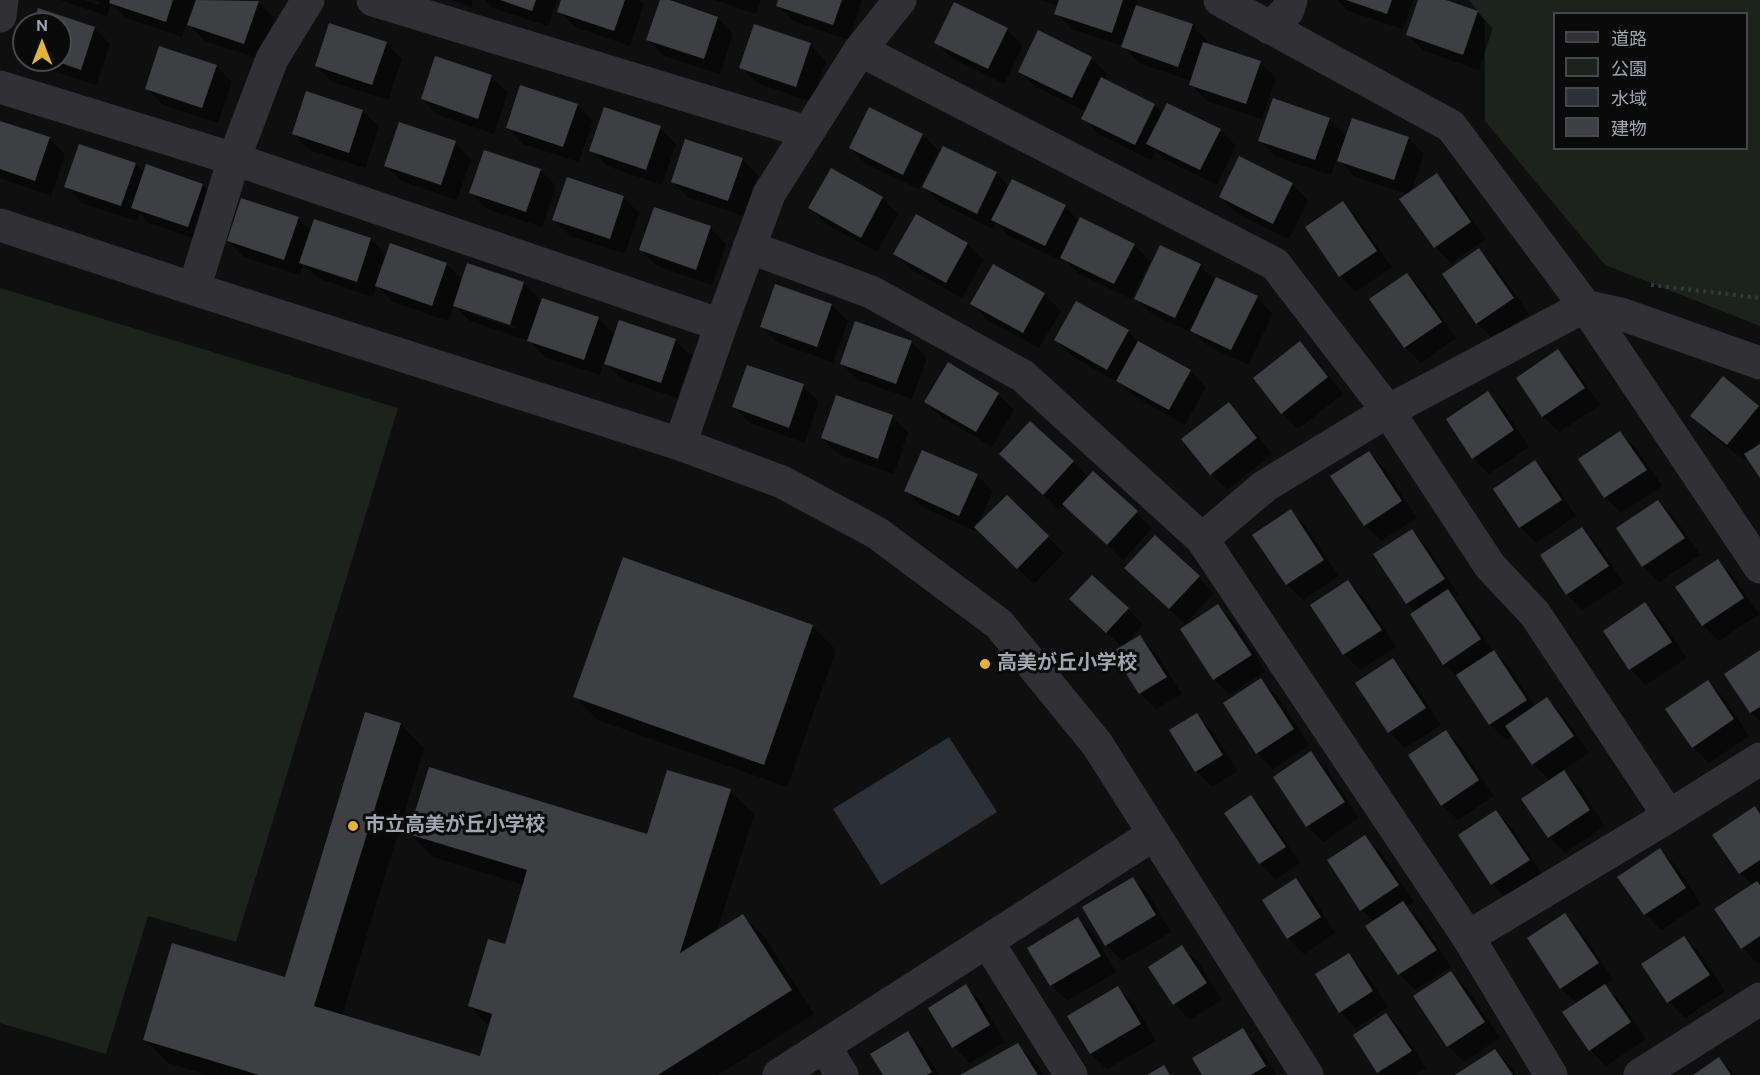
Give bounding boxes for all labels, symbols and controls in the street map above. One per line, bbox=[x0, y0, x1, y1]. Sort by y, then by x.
north arrow bbox=[12, 12, 72, 72]
legend bbox=[1553, 12, 1748, 150]
text: N bbox=[36, 15, 48, 36]
text: 道路 bbox=[1611, 27, 1647, 51]
text: 公園 bbox=[1611, 57, 1647, 81]
text: 水域 bbox=[1611, 87, 1647, 111]
text: 建物 bbox=[1611, 117, 1647, 141]
place label: 高美が丘小学校 bbox=[997, 652, 1137, 676]
marker: 高美が丘小学校 bbox=[978, 657, 992, 671]
place label: 市立高美が丘小学校 bbox=[365, 814, 545, 838]
marker: 市立高美が丘小学校 bbox=[346, 819, 360, 833]

